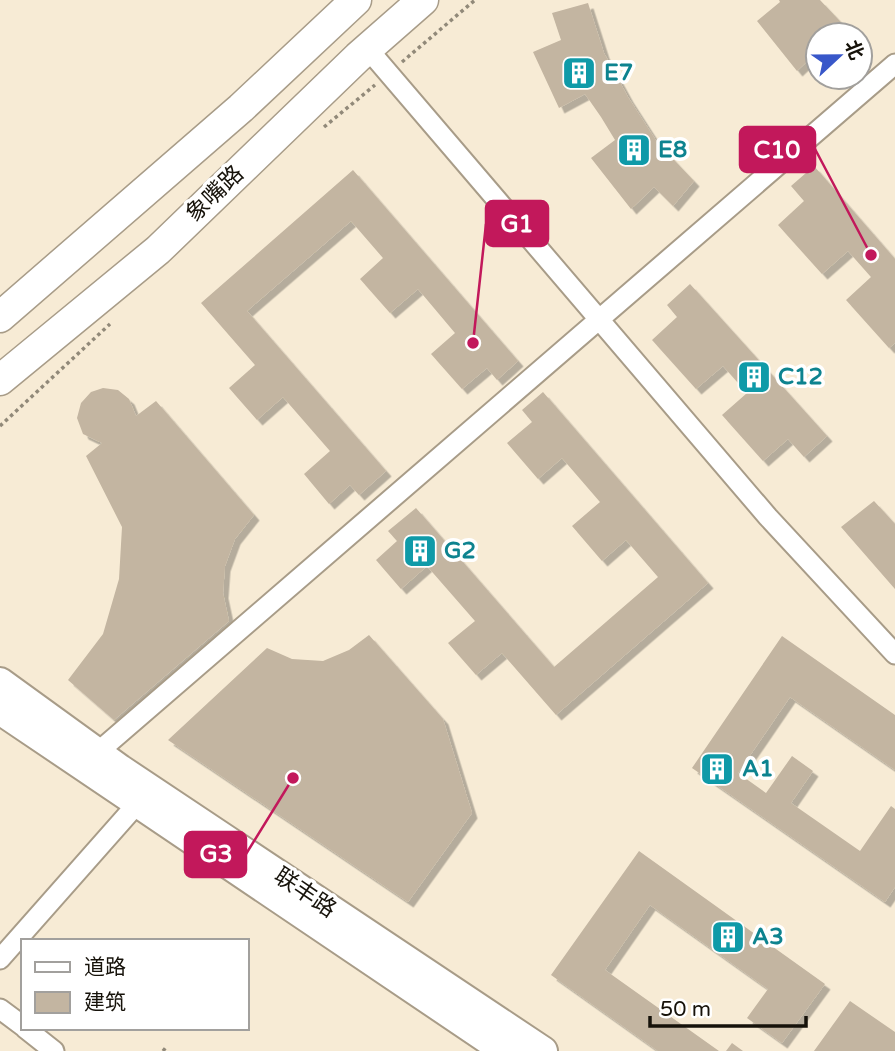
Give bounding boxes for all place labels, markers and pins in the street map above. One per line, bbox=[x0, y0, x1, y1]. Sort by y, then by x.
building icon: E7 bbox=[560, 54, 598, 92]
place label: E7 bbox=[604, 59, 633, 87]
callout: C10 bbox=[740, 127, 815, 172]
building icon: E8 bbox=[615, 131, 653, 169]
place label: E8 bbox=[658, 136, 687, 164]
callout: G1 bbox=[486, 201, 548, 246]
building icon: C12 bbox=[735, 358, 773, 396]
place label: C12 bbox=[778, 363, 823, 391]
building icon: G2 bbox=[401, 532, 439, 570]
place label: G2 bbox=[444, 537, 476, 565]
building icon: A1 bbox=[698, 750, 736, 788]
place label: A1 bbox=[742, 755, 774, 783]
callout: G3 bbox=[185, 832, 246, 877]
building icon: A3 bbox=[709, 918, 747, 956]
place label: A3 bbox=[752, 923, 784, 951]

